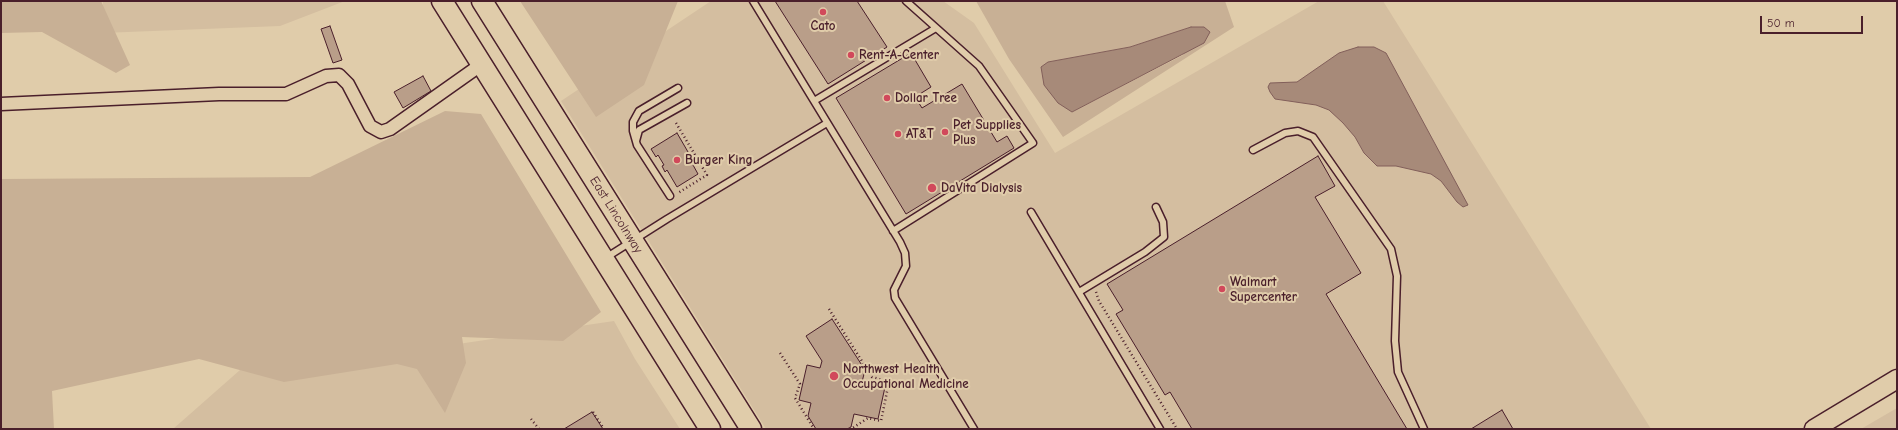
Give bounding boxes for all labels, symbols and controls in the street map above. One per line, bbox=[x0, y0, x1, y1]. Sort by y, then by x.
marker: Cato bbox=[818, 7, 828, 17]
scale bar bbox=[1762, 8, 1865, 34]
text: 50 m bbox=[1767, 16, 1795, 30]
place label: Cato bbox=[810, 18, 836, 34]
place label: Rent-A-Center bbox=[859, 47, 939, 63]
marker: Rent-A-Center bbox=[846, 50, 856, 60]
place label: Dollar Tree bbox=[895, 90, 957, 106]
marker: Dollar Tree bbox=[882, 93, 892, 103]
place label: Pet Supplies Plus bbox=[953, 117, 1021, 148]
place label: AT&T bbox=[906, 126, 934, 142]
marker: Pet Supplies Plus bbox=[940, 127, 950, 137]
marker: AT&T bbox=[893, 129, 903, 139]
place label: Burger King bbox=[685, 152, 753, 168]
marker: Burger King bbox=[672, 155, 682, 165]
street label: East Lincolnway bbox=[586, 174, 646, 256]
place label: DaVita Dialysis bbox=[941, 180, 1022, 196]
marker: DaVita Dialysis bbox=[926, 182, 938, 194]
place label: Walmart Supercenter bbox=[1230, 274, 1297, 305]
marker: Walmart Supercenter bbox=[1217, 284, 1227, 294]
place label: Northwest Health Occupational Medicine bbox=[843, 361, 969, 392]
marker: Northwest Health Occupational Medicine bbox=[828, 370, 840, 382]

